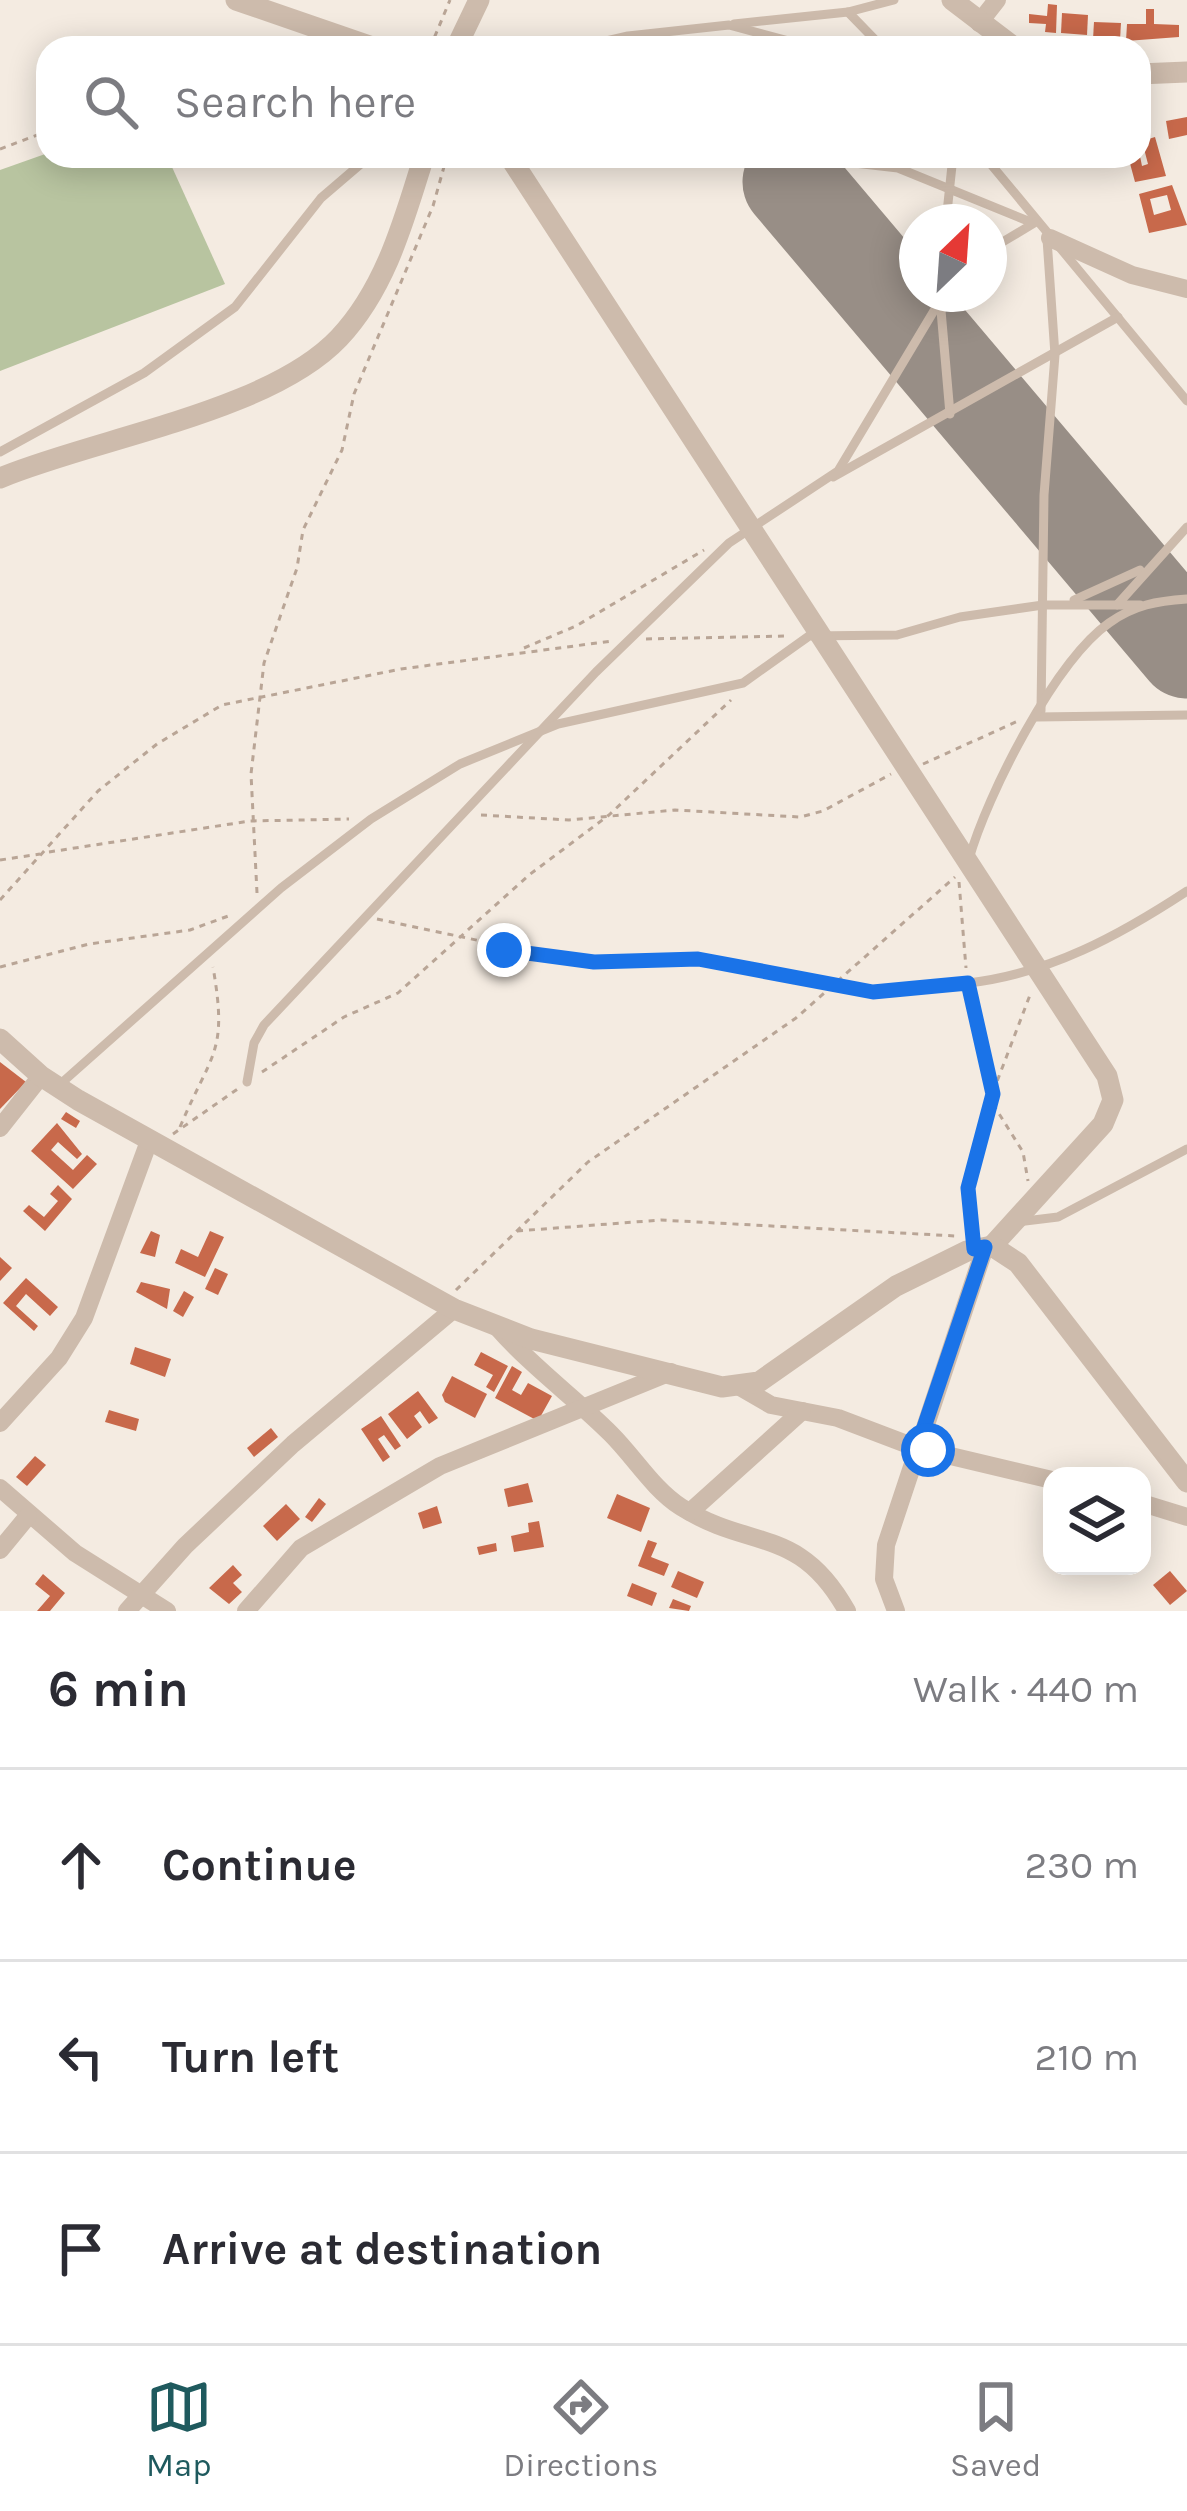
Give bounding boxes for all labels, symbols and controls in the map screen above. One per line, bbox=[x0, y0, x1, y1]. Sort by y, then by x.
search box bbox=[36, 36, 1151, 168]
icon: search bbox=[78, 69, 144, 135]
text: Search here bbox=[174, 76, 416, 128]
north arrow bbox=[899, 204, 1007, 312]
route end bbox=[477, 923, 531, 977]
route start bbox=[901, 1423, 955, 1477]
map controls bbox=[1043, 1467, 1151, 1575]
button: layers bbox=[1043, 1467, 1151, 1575]
text: 6 min bbox=[48, 1659, 189, 1719]
text: Walk · 440 m bbox=[913, 1666, 1139, 1712]
icon: ahead bbox=[48, 1832, 114, 1898]
text: Continue bbox=[162, 1839, 357, 1891]
text: 230 m bbox=[1024, 1842, 1139, 1888]
icon: left bbox=[48, 2024, 114, 2090]
text: Turn left bbox=[162, 2031, 339, 2083]
text: 210 m bbox=[1035, 2034, 1139, 2080]
icon: arrive bbox=[48, 2216, 114, 2282]
text: Arrive at destination bbox=[162, 2223, 602, 2275]
tab: Map bbox=[146, 2374, 212, 2484]
tab: Directions bbox=[503, 2374, 658, 2484]
tab: Saved bbox=[950, 2374, 1041, 2484]

